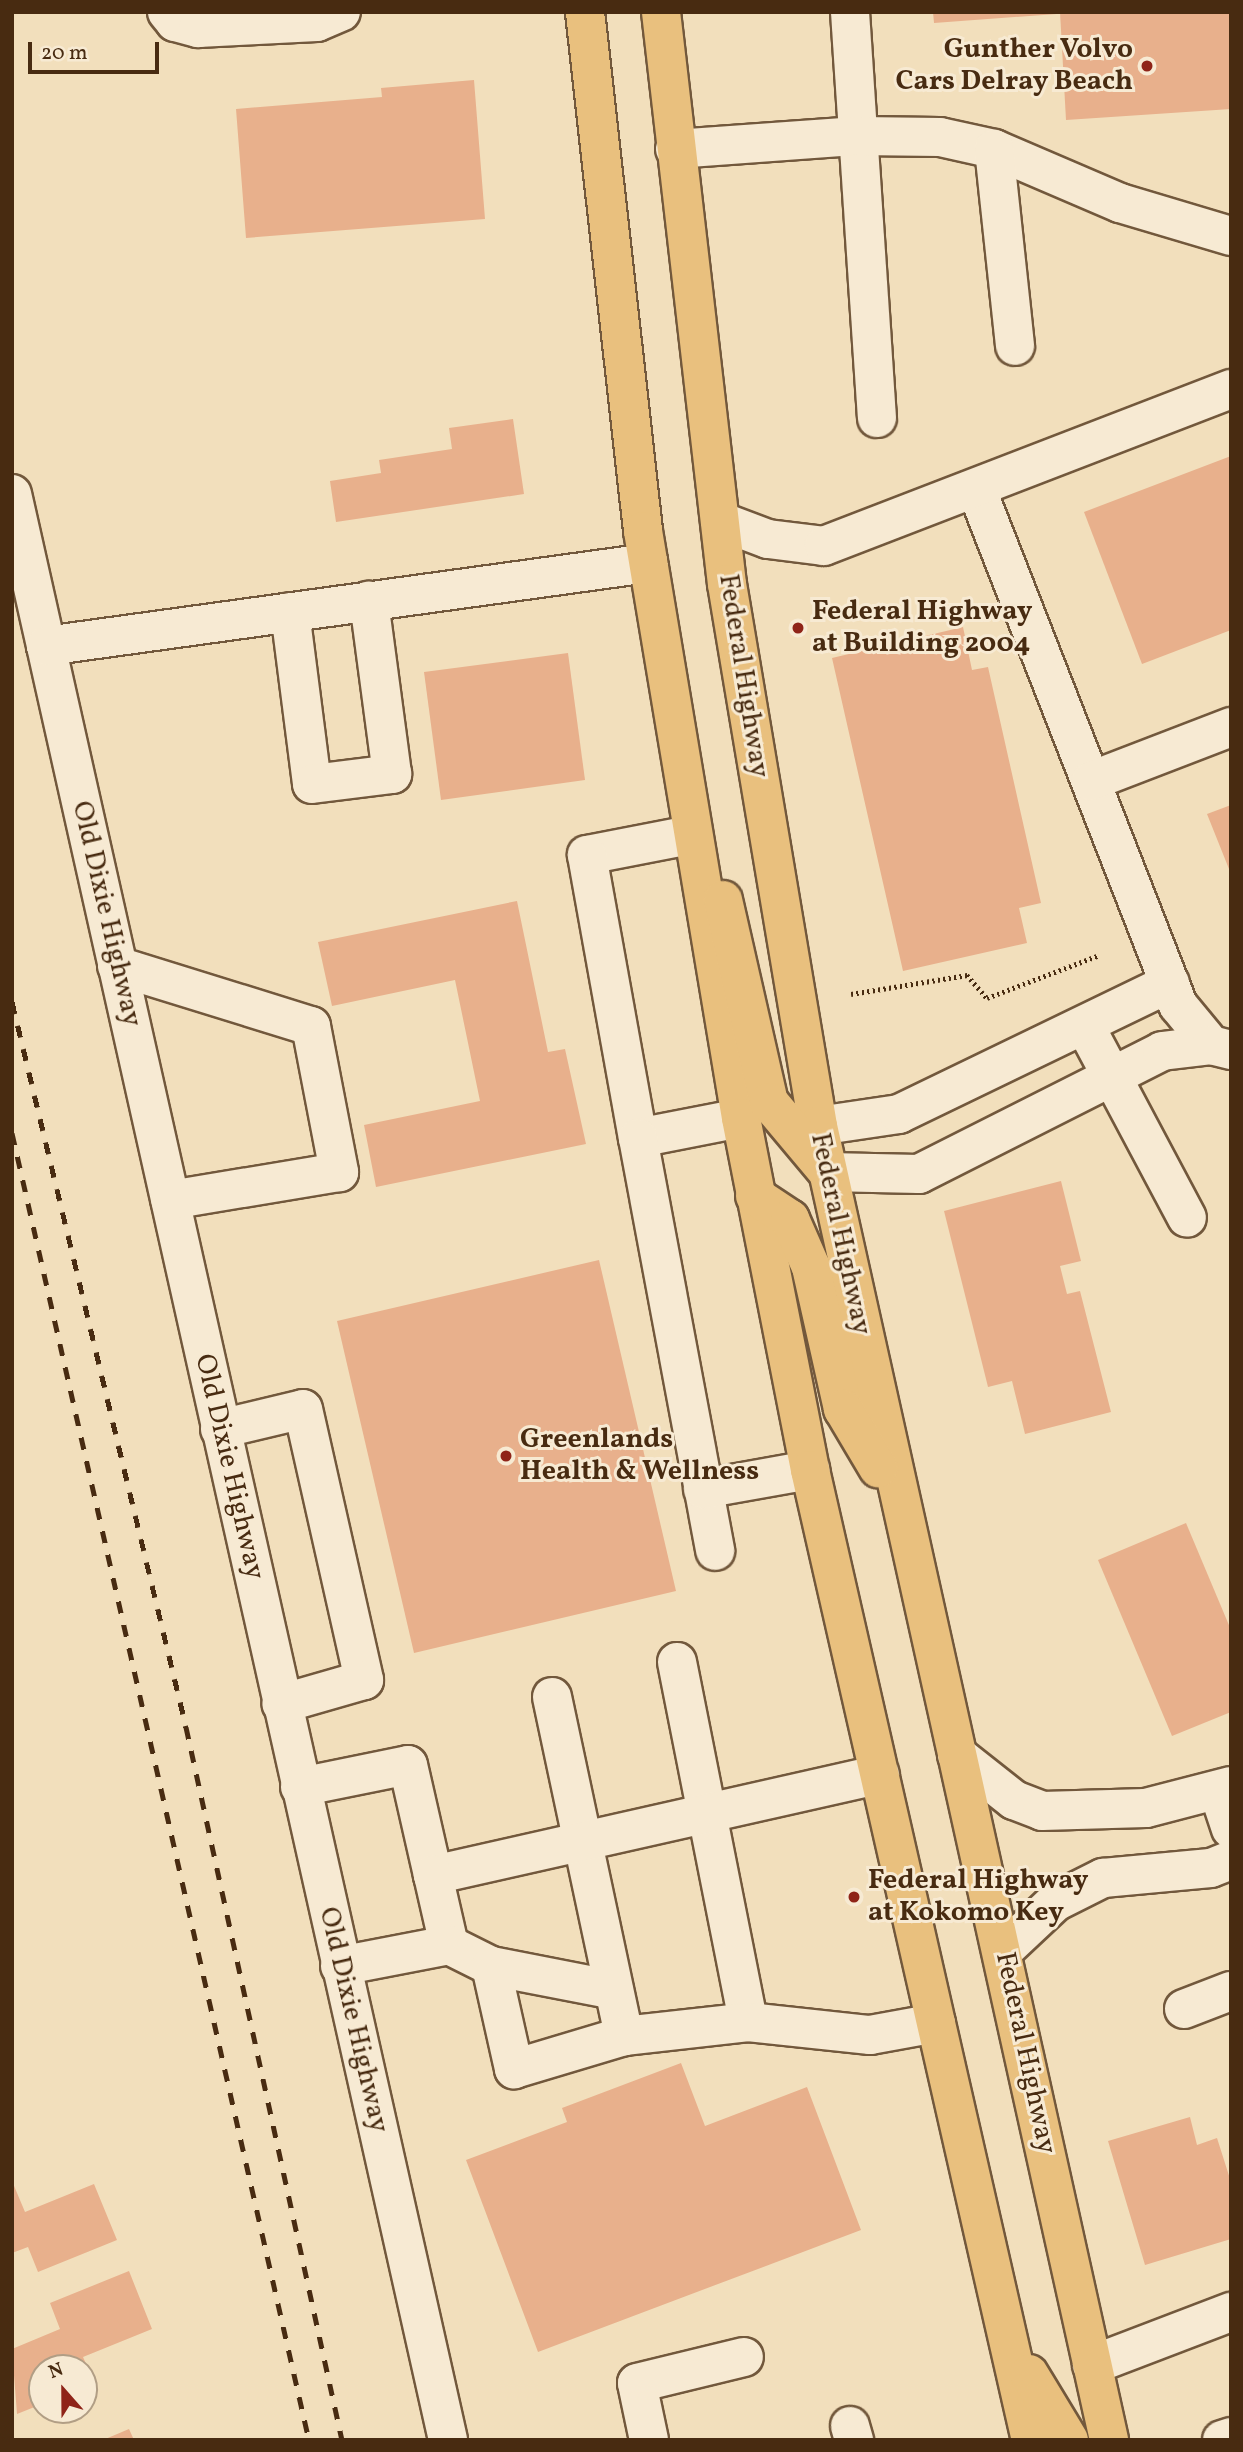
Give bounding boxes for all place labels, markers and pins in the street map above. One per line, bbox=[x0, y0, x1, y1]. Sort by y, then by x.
place label: Gunther Volvo Cars Delray Beach bbox=[895, 33, 1133, 99]
marker: Gunther Volvo Cars Delray Beach bbox=[1139, 58, 1155, 74]
place label: Federal Highway at Building 2004 bbox=[812, 595, 1032, 661]
marker: Federal Highway at Building 2004 bbox=[790, 620, 806, 636]
place label: Greenlands Health & Wellness bbox=[520, 1423, 760, 1489]
marker: Greenlands Health & Wellness bbox=[498, 1448, 514, 1464]
place label: Federal Highway at Kokomo Key bbox=[868, 1864, 1088, 1930]
marker: Federal Highway at Kokomo Key bbox=[846, 1889, 862, 1905]

